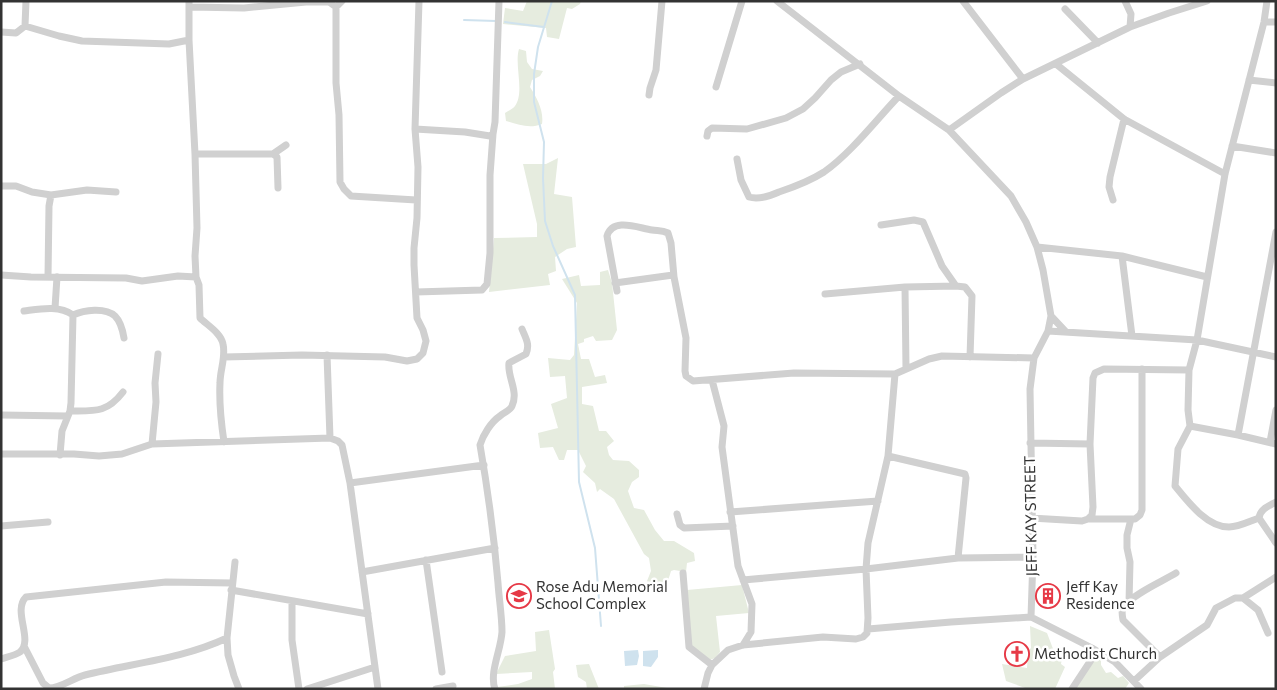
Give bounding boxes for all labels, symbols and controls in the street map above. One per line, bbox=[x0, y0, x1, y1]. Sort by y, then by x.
street label: JEFF KAY STREET bbox=[1020, 455, 1040, 577]
place label: Rose Adu Memorial School Complex bbox=[536, 577, 668, 612]
place label: Jeff Kay Residence bbox=[1066, 577, 1135, 612]
school or university icon: Rose Adu Memorial School Complex bbox=[506, 583, 532, 609]
building icon: Jeff Kay Residence bbox=[1035, 583, 1061, 609]
church icon: Methodist Church bbox=[1004, 641, 1030, 667]
place label: Methodist Church bbox=[1034, 644, 1157, 662]

